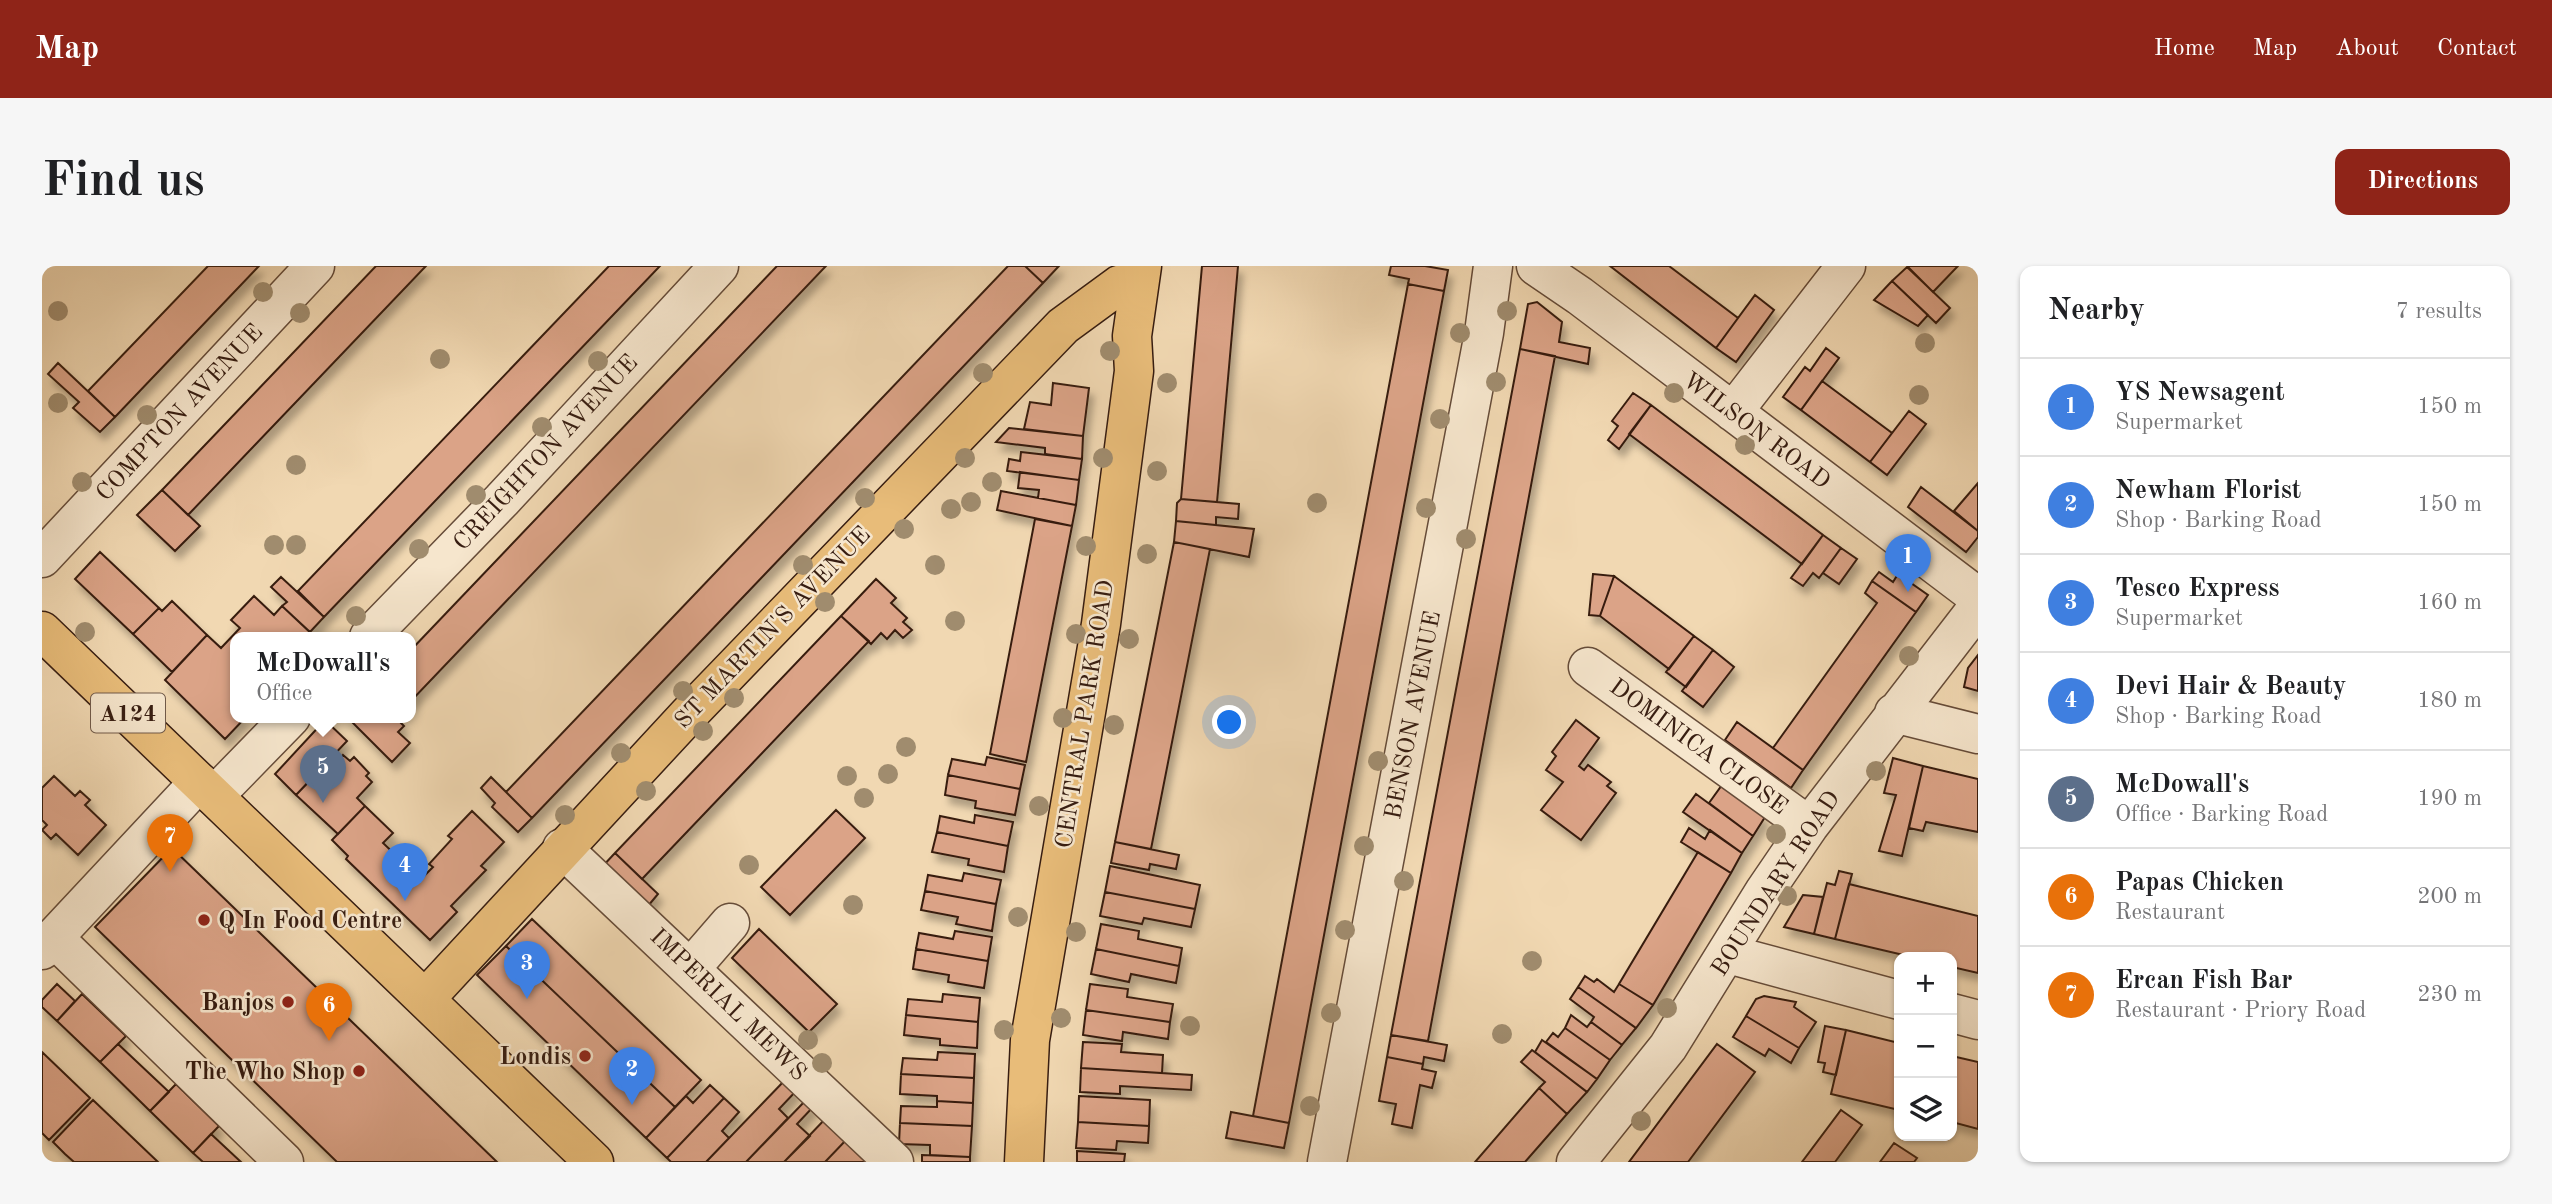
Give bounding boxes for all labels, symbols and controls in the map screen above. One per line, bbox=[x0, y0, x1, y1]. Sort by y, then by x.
text: Map bbox=[35, 33, 99, 66]
text: Home bbox=[2154, 37, 2215, 61]
text: Map bbox=[2253, 37, 2297, 61]
text: About bbox=[2335, 37, 2399, 61]
text: Contact bbox=[2437, 37, 2517, 61]
button: Directions bbox=[2335, 149, 2510, 215]
text: Find us bbox=[42, 158, 205, 207]
text: Nearby bbox=[2048, 296, 2145, 326]
text: 7 results bbox=[2396, 300, 2482, 323]
street label: COMPTON AVENUE bbox=[93, 320, 268, 506]
street label: CREIGHTON AVENUE bbox=[450, 351, 643, 556]
street label: WILSON ROAD bbox=[1678, 369, 1834, 495]
text: YS Newsagent bbox=[2115, 380, 2285, 406]
text: 1 bbox=[2064, 395, 2078, 418]
text: 150 m bbox=[2417, 395, 2482, 418]
text: Supermarket bbox=[2115, 411, 2243, 434]
text: Newham Florist bbox=[2115, 478, 2301, 504]
text: 2 bbox=[2064, 493, 2078, 516]
text: 150 m bbox=[2417, 493, 2482, 516]
text: Shop · Barking Road bbox=[2115, 509, 2322, 532]
street label: ST MARTIN'S AVENUE bbox=[671, 523, 876, 734]
pin: 1 bbox=[1885, 534, 1931, 592]
text: Tesco Express bbox=[2115, 576, 2279, 602]
street label: CENTRAL PARK ROAD bbox=[1053, 579, 1119, 850]
text: 3 bbox=[2064, 591, 2078, 614]
text: 160 m bbox=[2417, 591, 2482, 614]
text: Supermarket bbox=[2115, 607, 2243, 630]
street label: BENSON AVENUE bbox=[1382, 609, 1446, 822]
popup bbox=[230, 632, 416, 723]
text: McDowall's bbox=[256, 651, 390, 677]
text: Devi Hair & Beauty bbox=[2115, 674, 2346, 700]
street label: DOMINICA CLOSE bbox=[1604, 675, 1791, 820]
text: Office bbox=[256, 682, 312, 705]
text: 4 bbox=[2064, 689, 2078, 712]
text: 180 m bbox=[2417, 689, 2482, 712]
road number: A124 bbox=[91, 694, 165, 732]
your location bbox=[1212, 705, 1246, 739]
text: Shop · Barking Road bbox=[2115, 705, 2322, 728]
pin: 5 bbox=[300, 745, 346, 803]
text: McDowall's bbox=[2115, 772, 2249, 798]
street label: BOUNDARY ROAD bbox=[1708, 787, 1845, 981]
text: 5 bbox=[2064, 787, 2078, 810]
text: 190 m bbox=[2417, 787, 2482, 810]
text: Office · Barking Road bbox=[2115, 803, 2328, 826]
pin: 7 bbox=[147, 814, 193, 872]
pin: 4 bbox=[382, 843, 428, 901]
text: Papas Chicken bbox=[2115, 870, 2284, 896]
text: 6 bbox=[2064, 885, 2078, 908]
text: 200 m bbox=[2417, 885, 2482, 908]
text: Restaurant bbox=[2115, 901, 2225, 924]
place label: Q In Food Centre bbox=[218, 910, 402, 934]
marker: Q In Food Centre bbox=[196, 912, 212, 928]
street label: IMPERIAL MEWS bbox=[645, 925, 811, 1086]
pin: 3 bbox=[504, 941, 550, 999]
map controls bbox=[1894, 952, 1957, 1141]
button: + bbox=[1894, 952, 1957, 1015]
text: Ercan Fish Bar bbox=[2115, 968, 2292, 994]
pin: 6 bbox=[306, 983, 352, 1041]
text: 7 bbox=[2064, 983, 2078, 1006]
text: 230 m bbox=[2417, 983, 2482, 1006]
place label: Banjos bbox=[201, 992, 274, 1016]
marker: Banjos bbox=[280, 994, 296, 1010]
text: Restaurant · Priory Road bbox=[2115, 999, 2366, 1022]
button: − bbox=[1894, 1015, 1957, 1078]
place label: Londis bbox=[499, 1046, 571, 1070]
pin: 2 bbox=[609, 1047, 655, 1105]
marker: Londis bbox=[577, 1048, 593, 1064]
place label: The Who Shop bbox=[185, 1061, 345, 1085]
marker: The Who Shop bbox=[351, 1063, 367, 1079]
button: layers bbox=[1894, 1078, 1957, 1141]

